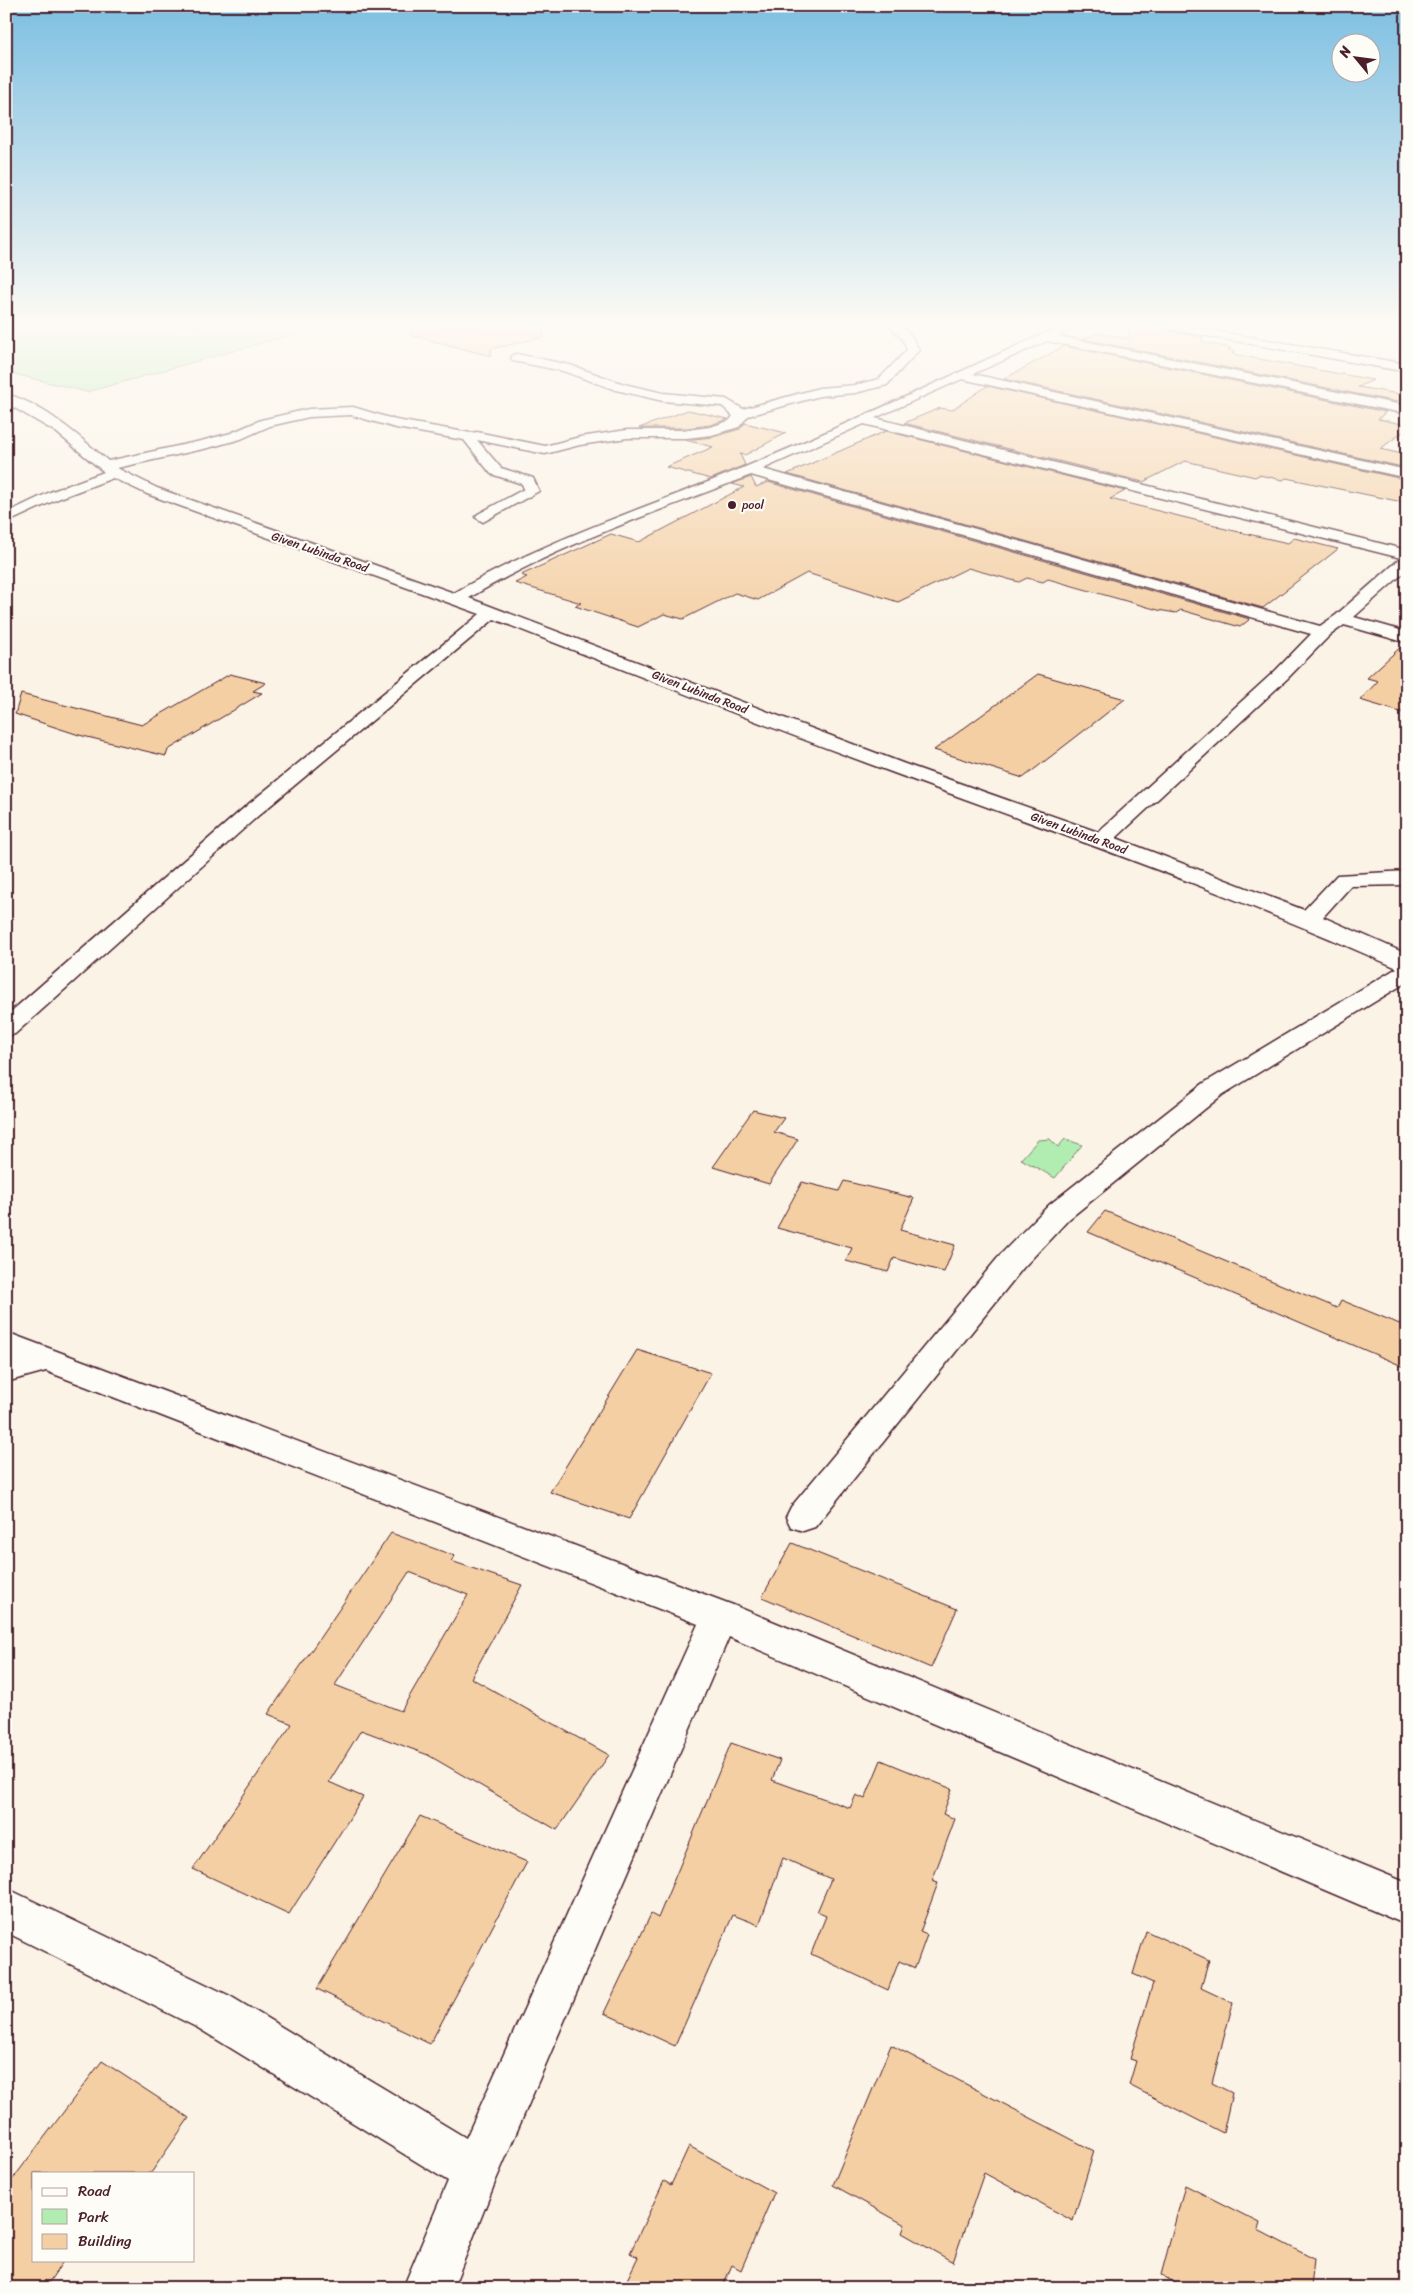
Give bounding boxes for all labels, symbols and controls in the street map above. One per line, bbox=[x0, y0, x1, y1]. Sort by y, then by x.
north arrow bbox=[1330, 32, 1380, 82]
text: N bbox=[1331, 41, 1358, 63]
place label: pool bbox=[741, 494, 765, 516]
marker: pool bbox=[726, 499, 738, 511]
street label: Given Lubinda Road bbox=[269, 525, 372, 579]
street label: Given Lubinda Road bbox=[649, 664, 752, 721]
street label: Given Lubinda Road bbox=[1028, 805, 1131, 861]
legend bbox=[32, 2172, 195, 2262]
text: Road bbox=[78, 2178, 111, 2204]
text: Park bbox=[78, 2204, 109, 2230]
text: Building bbox=[78, 2228, 132, 2254]

